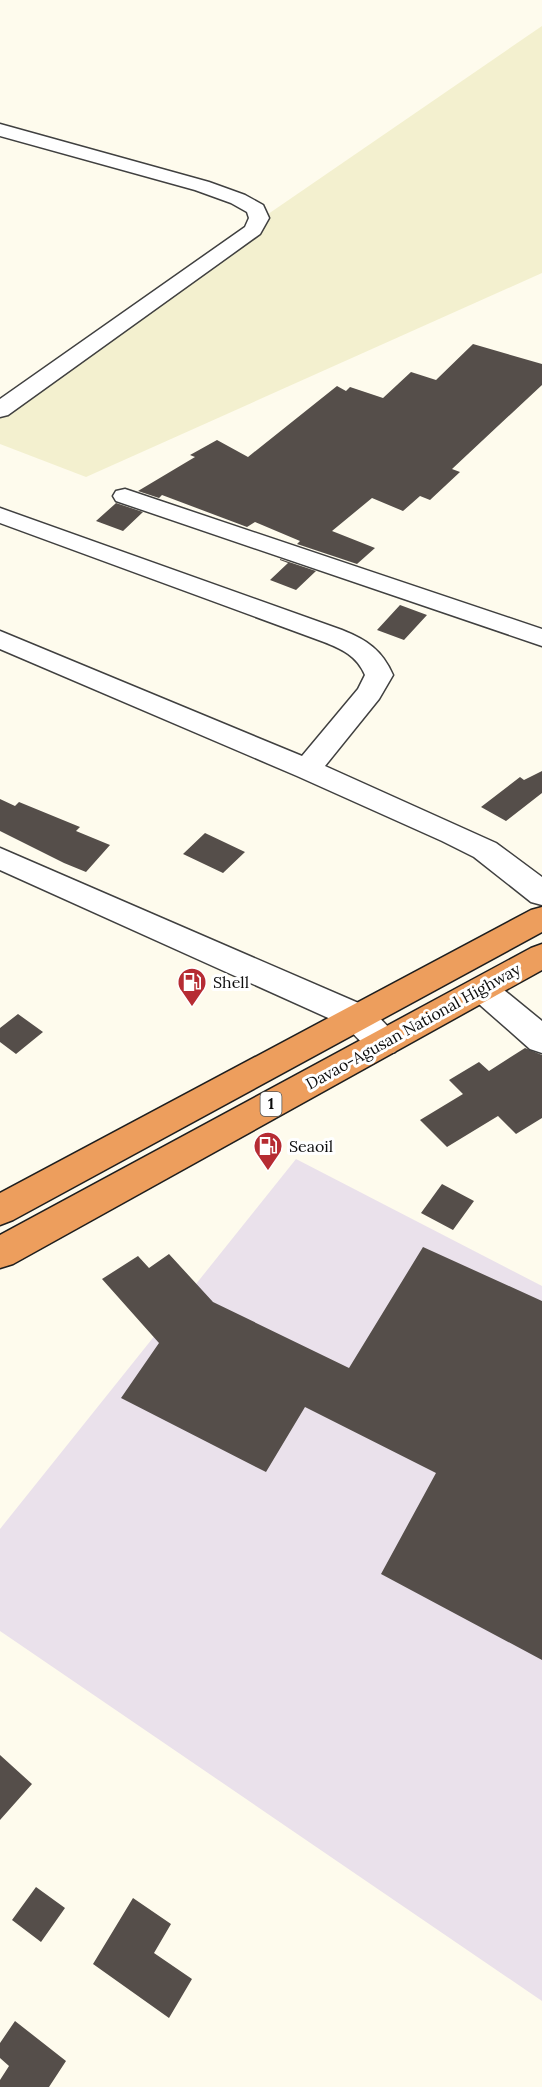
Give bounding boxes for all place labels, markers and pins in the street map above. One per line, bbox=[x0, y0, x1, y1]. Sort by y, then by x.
fuel station icon: Shell bbox=[176, 966, 208, 1008]
place label: Shell bbox=[213, 972, 249, 992]
fuel station icon: Seaoil bbox=[252, 1130, 284, 1172]
place label: Seaoil bbox=[289, 1136, 333, 1156]

